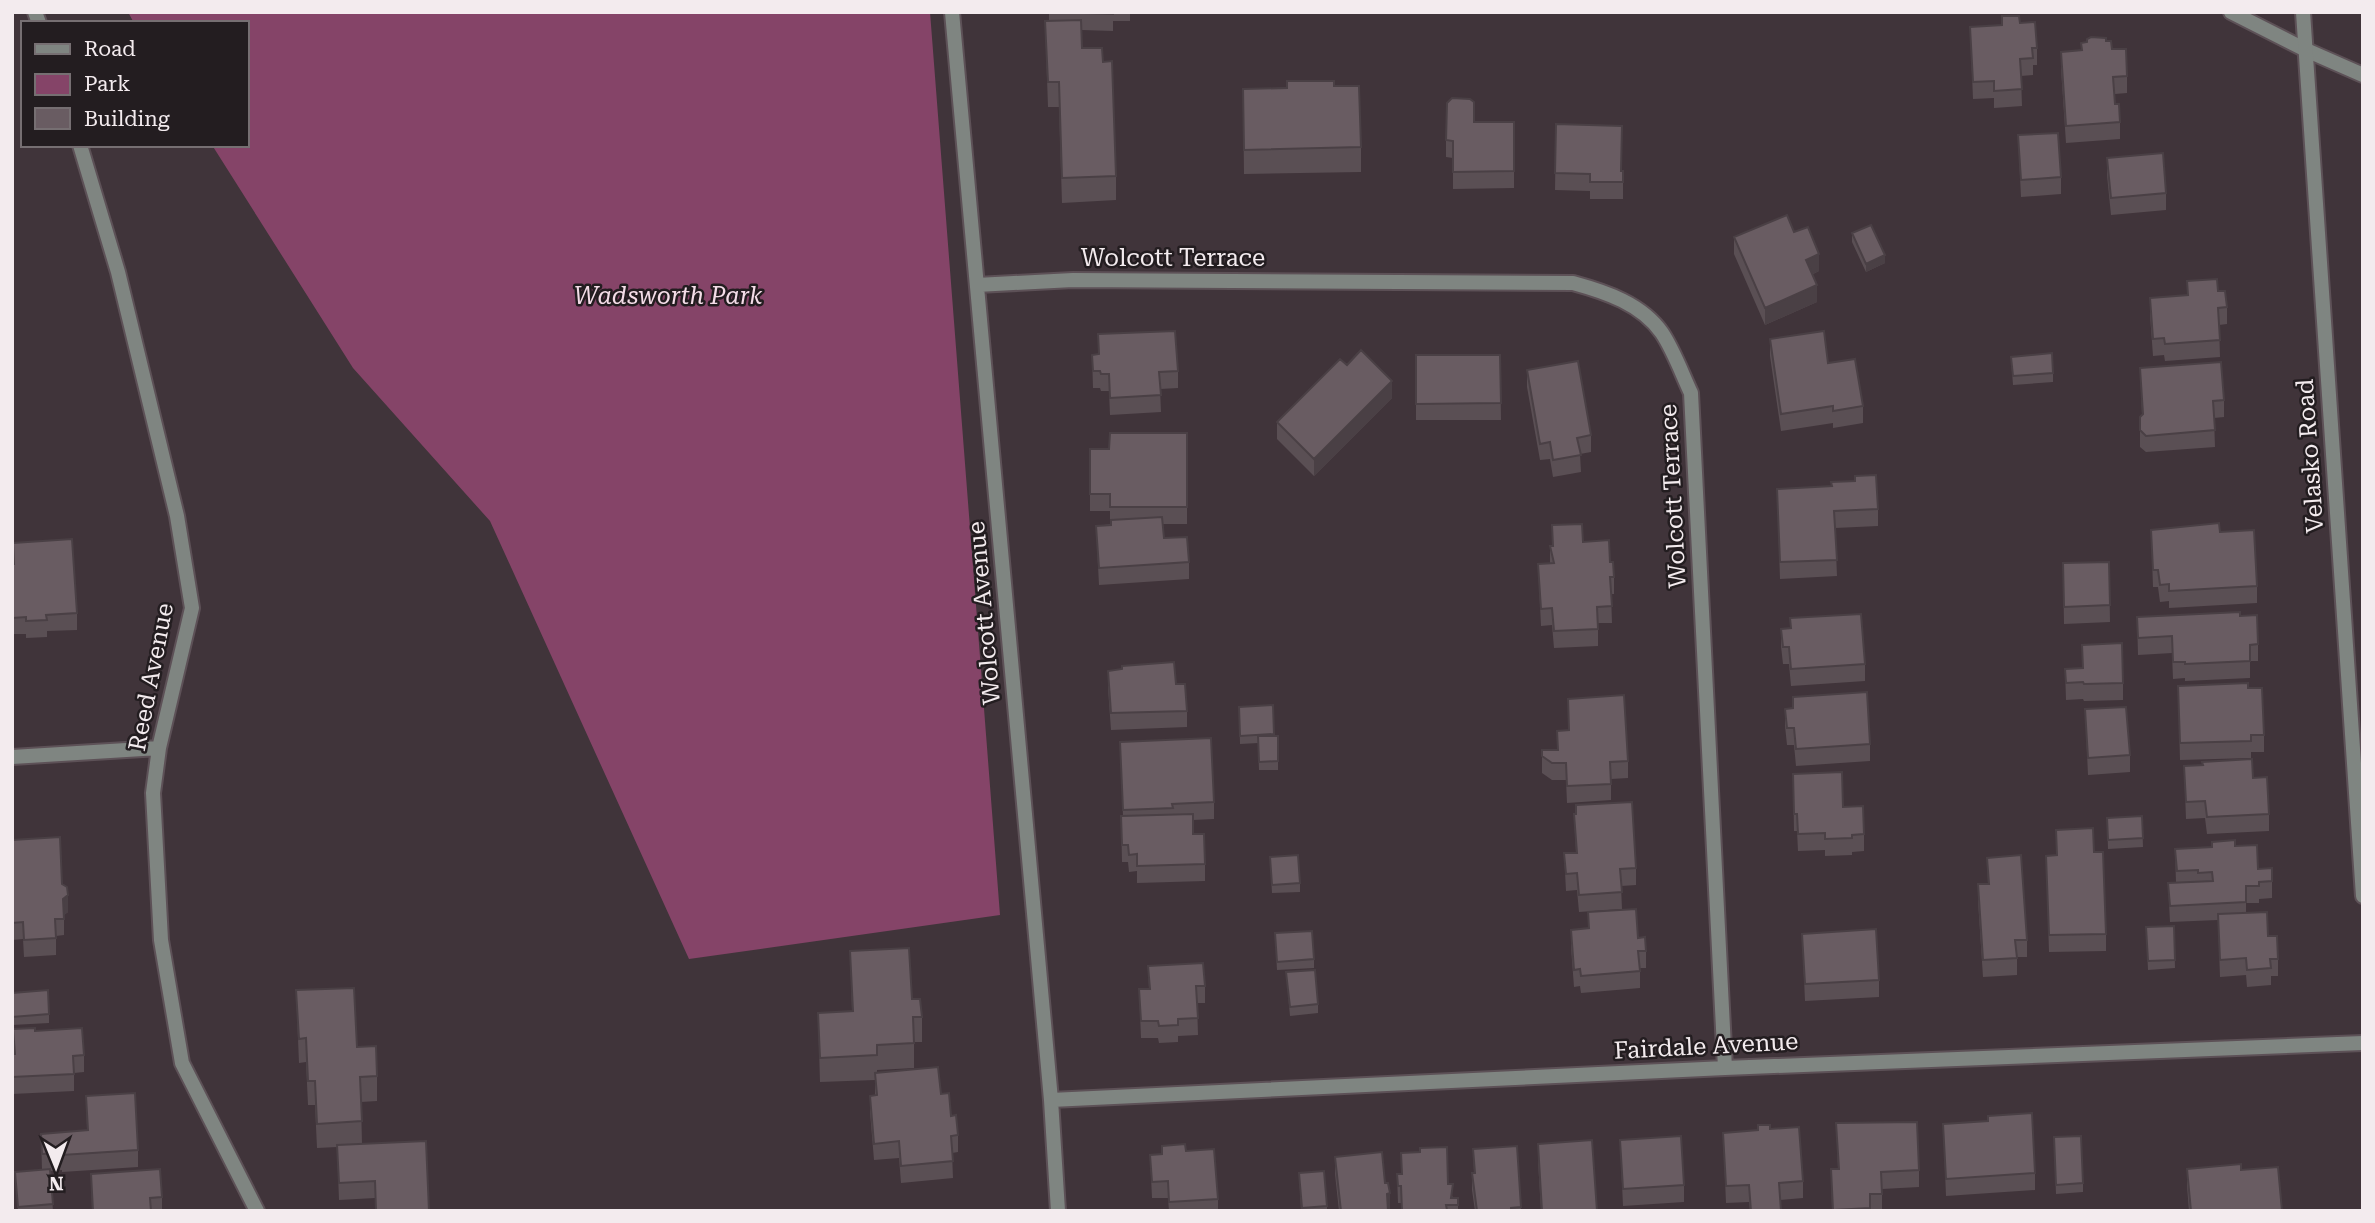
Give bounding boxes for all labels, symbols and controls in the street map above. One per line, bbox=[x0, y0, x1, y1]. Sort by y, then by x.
legend bbox=[21, 21, 248, 147]
text: Road bbox=[84, 37, 136, 61]
text: Park bbox=[84, 72, 130, 96]
text: Building bbox=[84, 107, 170, 131]
street label: Wolcott Terrace bbox=[1081, 244, 1265, 272]
park label: Wadsworth Park bbox=[574, 282, 762, 310]
street label: Velasko Road bbox=[2291, 378, 2329, 534]
street label: Wolcott Terrace bbox=[1654, 403, 1692, 589]
street label: Wolcott Avenue bbox=[962, 520, 1006, 706]
street label: Reed Avenue bbox=[123, 600, 179, 754]
street label: Fairdale Avenue bbox=[1613, 1027, 1799, 1065]
north arrow bbox=[21, 1132, 91, 1202]
text: N bbox=[48, 1172, 64, 1195]

